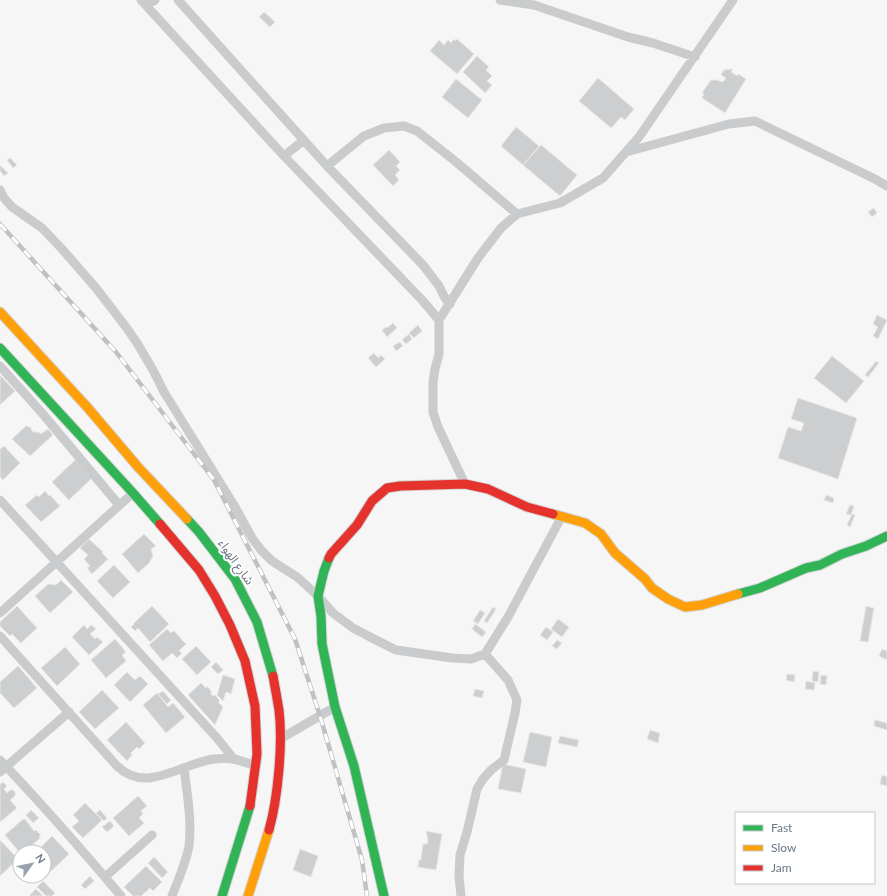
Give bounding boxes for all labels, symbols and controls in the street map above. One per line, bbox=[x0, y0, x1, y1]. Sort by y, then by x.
street label: شارع الهواء bbox=[214, 536, 257, 588]
legend bbox=[735, 812, 875, 884]
text: Fast bbox=[771, 820, 793, 835]
text: Slow bbox=[771, 840, 797, 855]
north arrow bbox=[12, 844, 52, 884]
text: N bbox=[33, 851, 49, 865]
text: Jam bbox=[771, 860, 792, 875]

